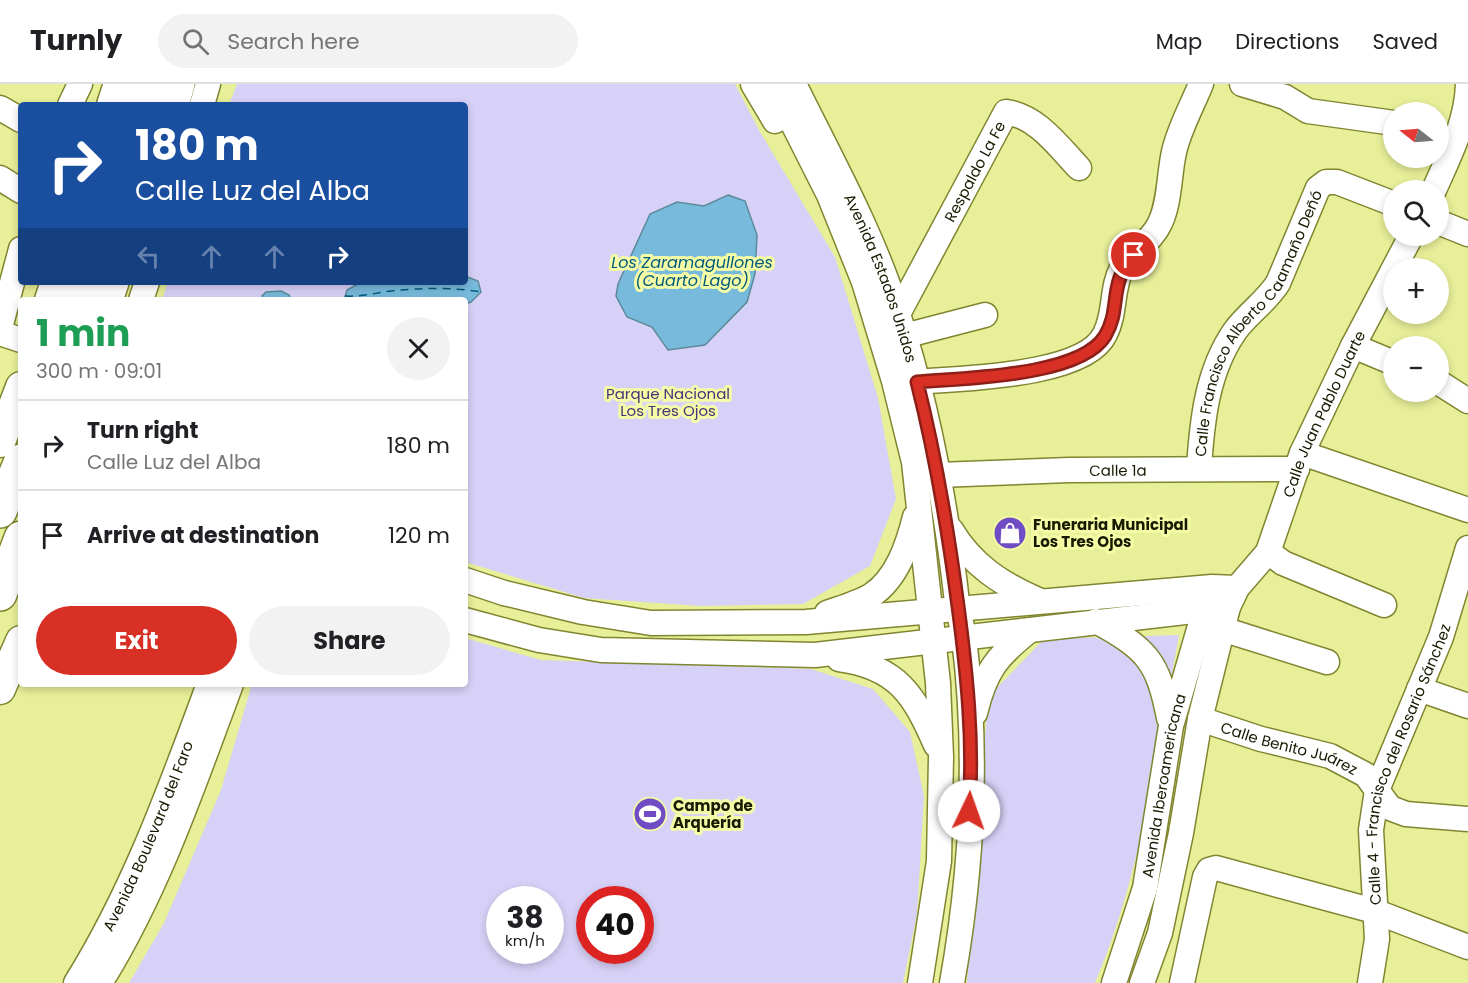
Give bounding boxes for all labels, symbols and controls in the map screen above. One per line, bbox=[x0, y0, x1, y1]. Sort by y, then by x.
search box bbox=[158, 14, 578, 68]
text: Turnly bbox=[30, 21, 122, 60]
icon: search bbox=[179, 25, 212, 58]
text: Search here bbox=[227, 26, 360, 57]
text: Map bbox=[1156, 27, 1202, 56]
text: Directions bbox=[1235, 27, 1339, 56]
text: Saved bbox=[1372, 27, 1438, 56]
north arrow bbox=[1383, 102, 1449, 168]
map controls bbox=[1383, 102, 1449, 402]
text: 180 m bbox=[135, 116, 259, 175]
street label: Respaldo La Fe bbox=[939, 117, 1010, 225]
icon: right bbox=[36, 126, 114, 204]
text: Calle Luz del Alba bbox=[135, 172, 370, 209]
button: search bbox=[1383, 180, 1449, 246]
street label: Calle Francisco Alberto Caamaño Deñó bbox=[1189, 187, 1327, 457]
street label: Avenida Estados Unidos bbox=[840, 190, 922, 365]
pin bbox=[1108, 229, 1159, 280]
icon: arrive bbox=[1117, 238, 1150, 271]
icon: left bbox=[132, 240, 165, 273]
icon: ahead bbox=[195, 240, 228, 273]
icon: ahead bbox=[258, 240, 291, 273]
icon: right bbox=[321, 240, 354, 273]
water label: Los Zaramagullones (Cuarto Lago) bbox=[611, 251, 773, 292]
button: + bbox=[1383, 258, 1449, 324]
text: 1 min bbox=[36, 308, 130, 359]
button: close bbox=[387, 317, 450, 380]
street label: Calle Juan Pablo Duarte bbox=[1277, 327, 1370, 500]
button: − bbox=[1383, 336, 1449, 402]
text: 300 m · 09:01 bbox=[36, 357, 162, 385]
park label: Parque Nacional Los Tres Ojos bbox=[606, 383, 730, 421]
text: Turn right bbox=[87, 415, 198, 446]
icon: right bbox=[36, 429, 69, 462]
text: 180 m bbox=[387, 430, 450, 461]
text: Calle Luz del Alba bbox=[87, 448, 261, 476]
street label: Calle 1a bbox=[1089, 459, 1147, 480]
place label: Funeraria Municipal Los Tres Ojos bbox=[1033, 514, 1188, 552]
shop icon: Funeraria Municipal Los Tres Ojos bbox=[992, 515, 1028, 551]
icon: arrive bbox=[36, 519, 69, 552]
text: Arrive at destination bbox=[87, 520, 319, 551]
text: 120 m bbox=[388, 520, 450, 551]
button: Exit bbox=[36, 606, 237, 675]
button: Share bbox=[249, 606, 450, 675]
street label: Calle 4 - Francisco del Rosario Sánchez bbox=[1360, 621, 1455, 906]
street label: Avenida Iberoamericana bbox=[1136, 691, 1190, 879]
street label: Calle Benito Juárez bbox=[1218, 716, 1362, 779]
street label: Avenida Boulevard del Faro bbox=[97, 738, 198, 935]
position arrow bbox=[937, 779, 1001, 843]
place label: Campo de Arquería bbox=[673, 795, 753, 833]
sports icon: Campo de Arquería bbox=[632, 796, 668, 832]
speed limit sign: 40 bbox=[576, 886, 654, 964]
text: 38 bbox=[506, 896, 544, 939]
text: km/h bbox=[505, 930, 545, 951]

